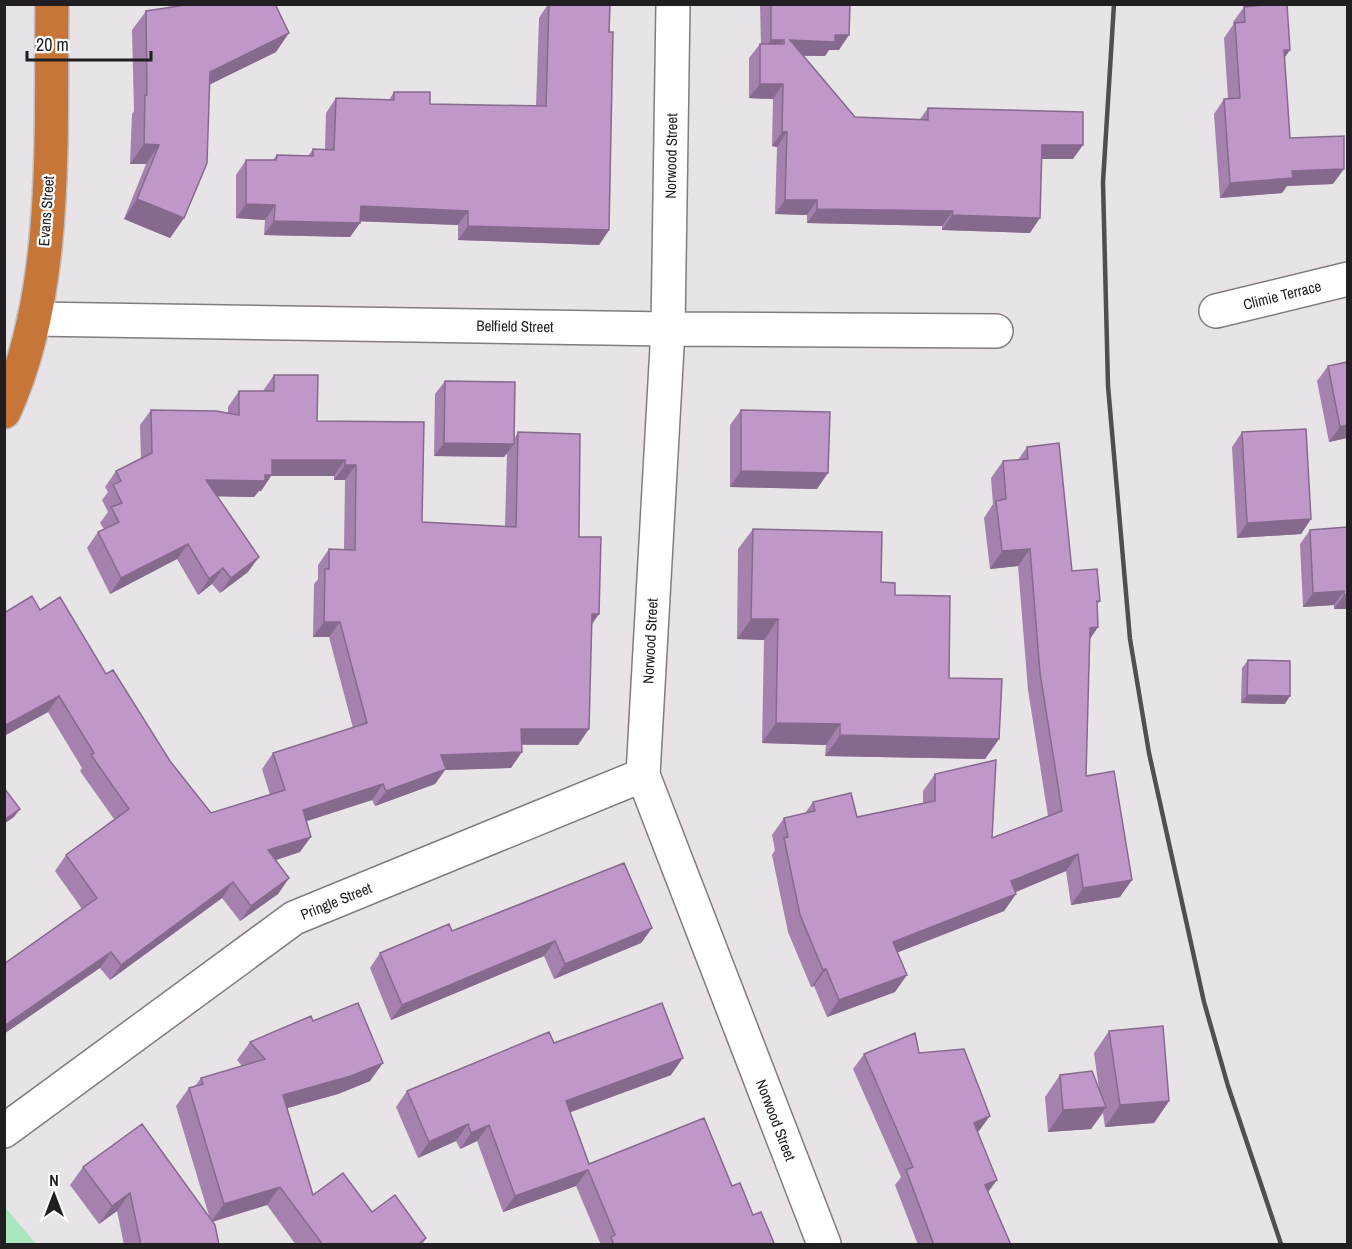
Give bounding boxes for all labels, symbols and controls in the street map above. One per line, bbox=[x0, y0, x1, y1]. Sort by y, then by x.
scale bar bbox=[27, 24, 152, 62]
text: 20 m bbox=[36, 32, 69, 57]
street label: Norwood Street bbox=[660, 113, 682, 199]
street label: Evans Street bbox=[33, 175, 59, 247]
street label: Climie Terrace bbox=[1241, 275, 1323, 315]
street label: Belfield Street bbox=[476, 315, 554, 337]
street label: Norwood Street bbox=[637, 597, 663, 684]
street label: Pringle Street bbox=[297, 877, 375, 925]
street label: Norwood Street bbox=[751, 1076, 801, 1164]
north arrow bbox=[24, 1165, 84, 1225]
text: N bbox=[49, 1169, 59, 1191]

